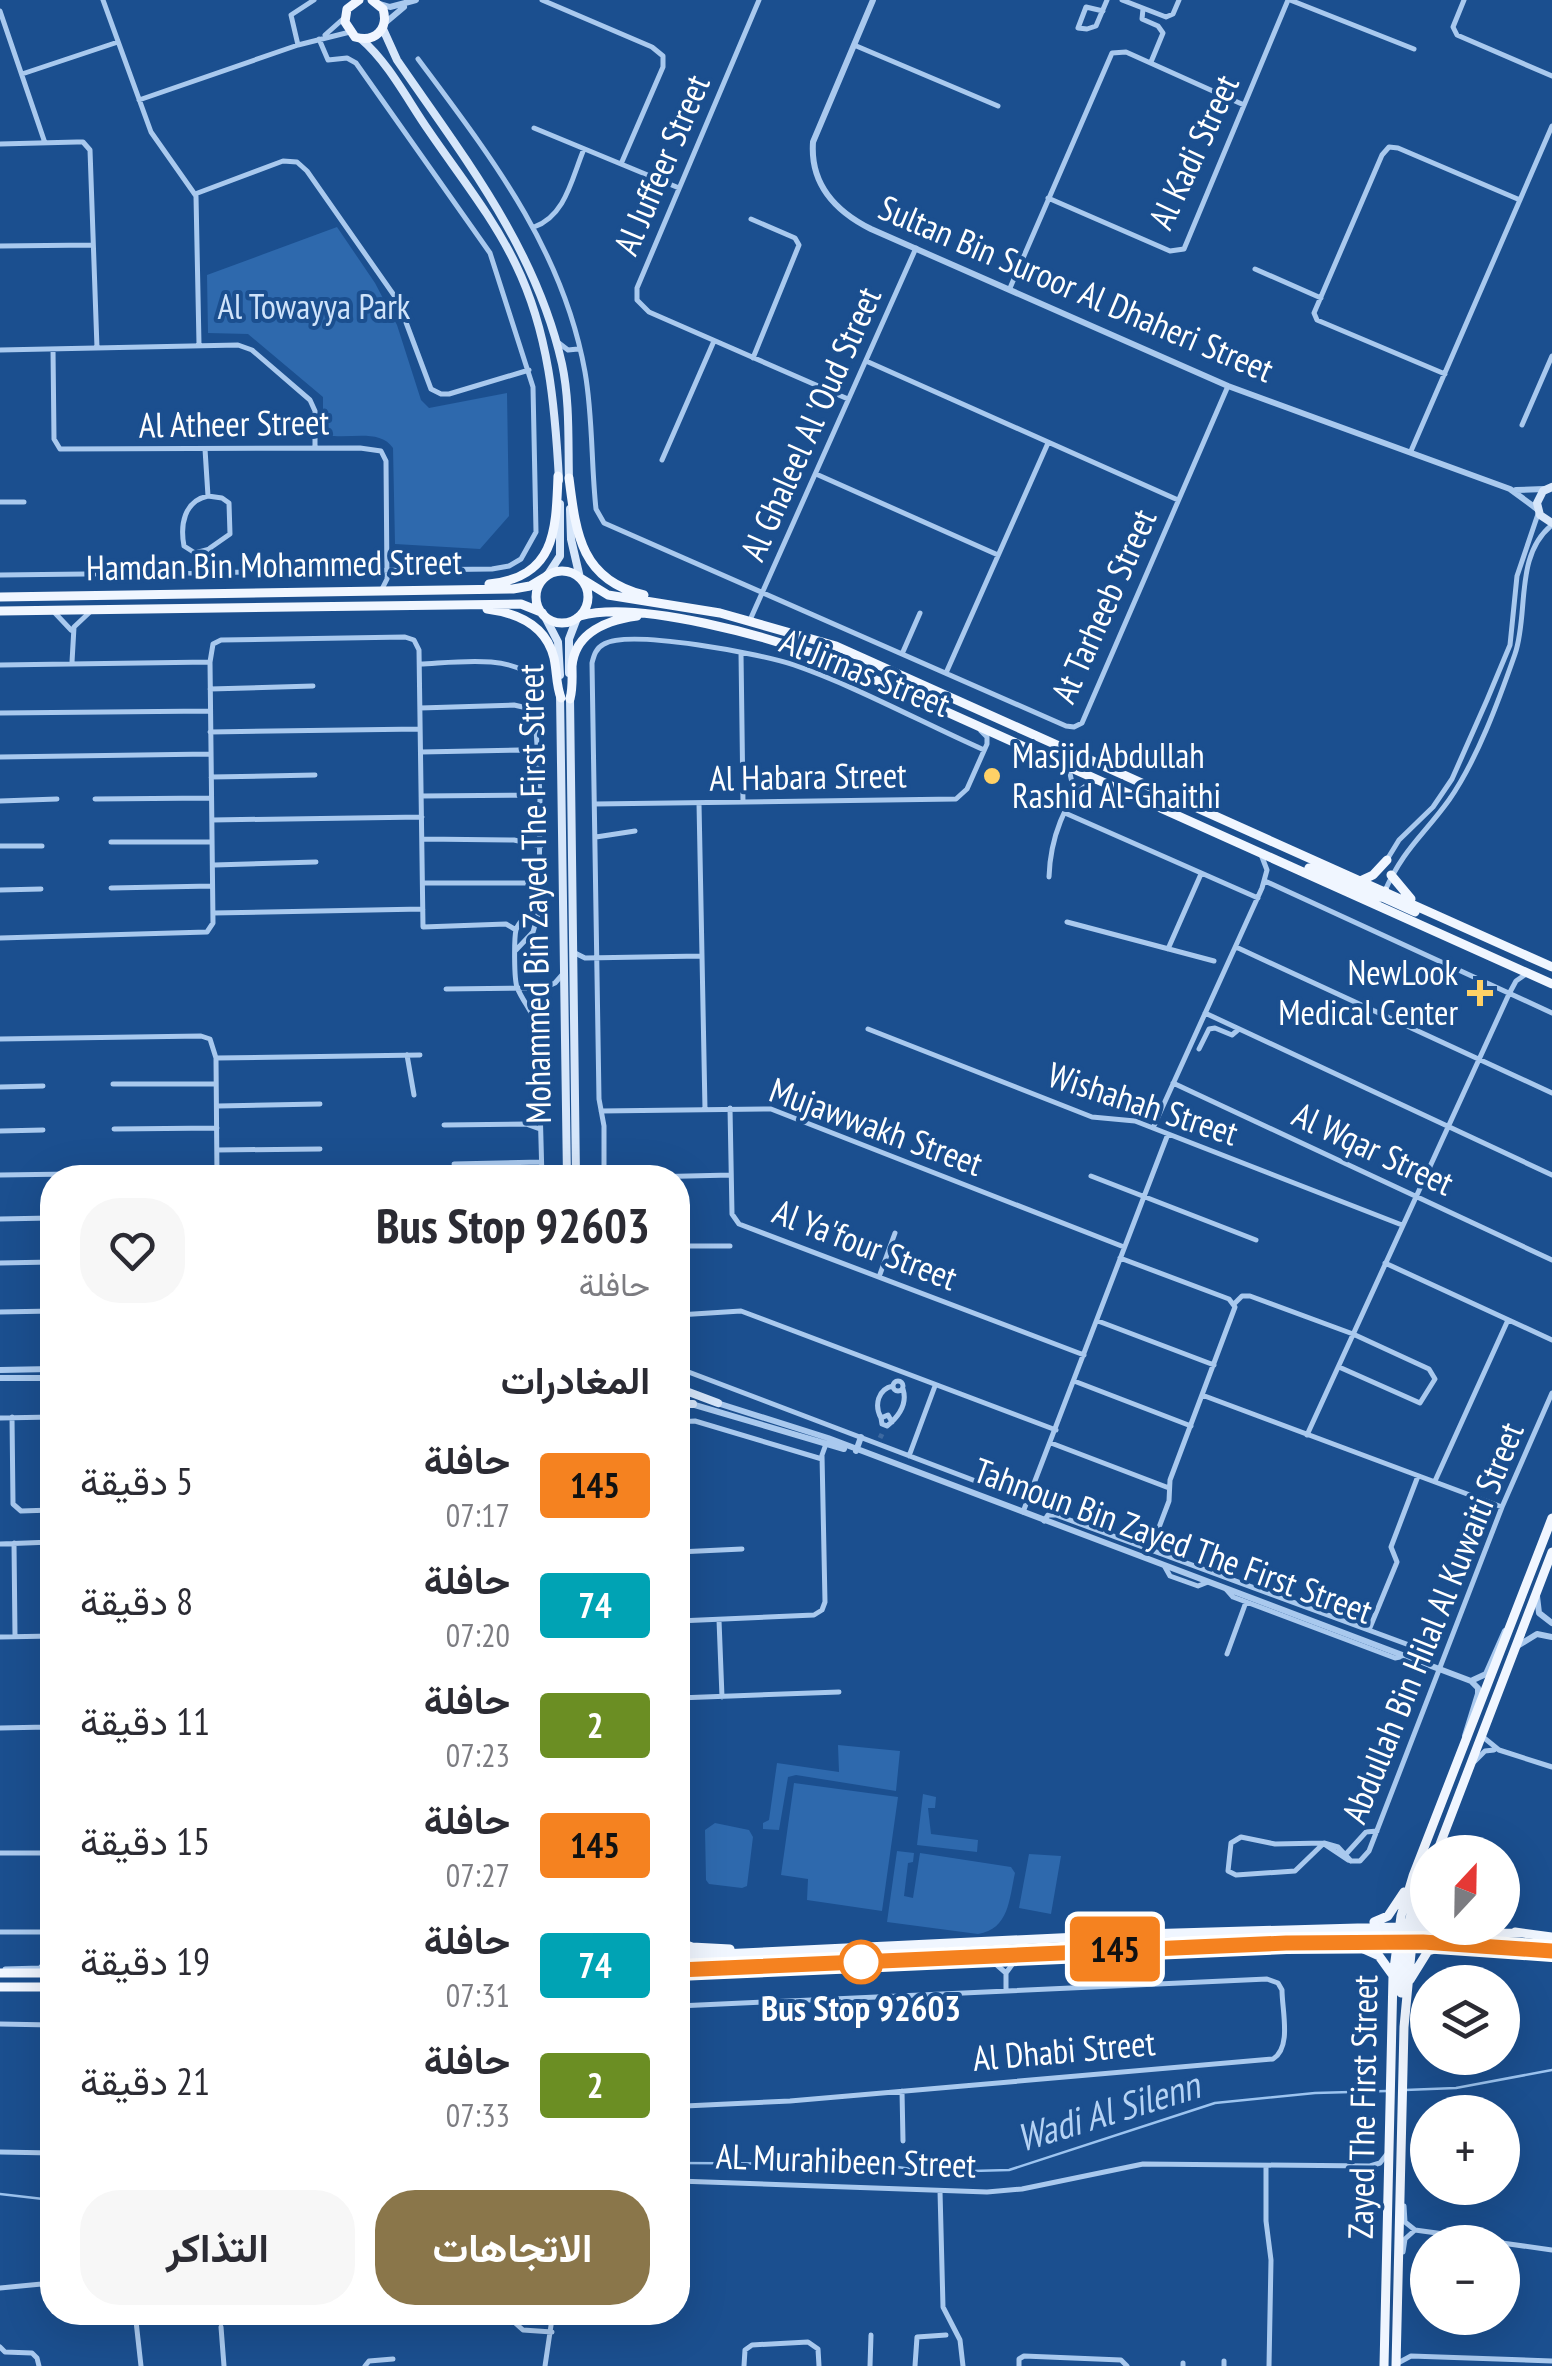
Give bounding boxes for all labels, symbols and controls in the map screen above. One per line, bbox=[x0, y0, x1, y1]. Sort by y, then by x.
street label: Al Juffeer Street bbox=[602, 67, 720, 262]
street label: Al Kadi Street bbox=[1137, 67, 1249, 236]
street label: Sultan Bin Suroor Al Dhaheri Street bbox=[872, 184, 1281, 392]
street label: Al Ghaleel Al 'Oud Street bbox=[729, 279, 891, 568]
park label: Al Towayya Park bbox=[218, 283, 411, 329]
street label: Al Atheer Street bbox=[138, 398, 330, 448]
street label: At Tarheeb Street bbox=[1040, 501, 1166, 710]
street label: Hamdan Bin Mohammed Street bbox=[86, 538, 463, 590]
street label: Al Jirnas Street bbox=[774, 617, 957, 727]
street label: Mohammed Bin Zayed The First Street bbox=[507, 663, 561, 1124]
place label: Masjid Abdullah Rashid Al-Ghaithi bbox=[1012, 732, 1221, 818]
street label: Al Habara Street bbox=[709, 751, 908, 801]
marker: Masjid Abdullah Rashid Al-Ghaithi bbox=[981, 765, 1003, 787]
place label: NewLook Medical Center bbox=[1278, 949, 1458, 1035]
marker: NewLook Medical Center bbox=[1467, 980, 1493, 1006]
street label: Wishahah Street bbox=[1043, 1051, 1244, 1155]
street label: Mujawwakh Street bbox=[764, 1066, 990, 1186]
street label: Al Wqar Street bbox=[1286, 1091, 1462, 1206]
street label: Al Ya'four Street bbox=[767, 1188, 964, 1300]
text: Bus Stop 92603 bbox=[376, 1194, 650, 1256]
button: heart bbox=[80, 1198, 185, 1303]
text: حافلة bbox=[579, 1263, 650, 1305]
text: المغادرات bbox=[501, 1355, 650, 1404]
street label: Abdullah Bin Hilal Al Kuwaiti Street bbox=[1331, 1415, 1534, 1830]
text: حافلة bbox=[424, 1435, 510, 1484]
street label: Tahnoun Bin Zayed The First Street bbox=[968, 1446, 1379, 1634]
text: 5 دقيقة bbox=[80, 1456, 193, 1505]
text: 145 bbox=[570, 1462, 620, 1508]
text: 07:17 bbox=[446, 1494, 510, 1536]
text: حافلة bbox=[424, 1555, 510, 1604]
text: 8 دقيقة bbox=[80, 1576, 193, 1625]
text: 74 bbox=[578, 1582, 612, 1628]
text: 07:20 bbox=[446, 1614, 510, 1656]
text: حافلة bbox=[424, 1675, 510, 1724]
text: 11 دقيقة bbox=[80, 1696, 210, 1745]
text: 2 bbox=[587, 1702, 603, 1748]
text: 07:23 bbox=[446, 1734, 510, 1776]
text: حافلة bbox=[424, 1795, 510, 1844]
text: 15 دقيقة bbox=[80, 1816, 210, 1865]
text: 145 bbox=[570, 1822, 620, 1868]
north arrow bbox=[1410, 1835, 1520, 1945]
map controls bbox=[1410, 1835, 1520, 2335]
text: 07:27 bbox=[446, 1854, 510, 1896]
text: حافلة bbox=[424, 1915, 510, 1964]
line badge: 145 bbox=[1058, 1916, 1172, 1982]
text: 145 bbox=[1090, 1926, 1140, 1972]
text: 19 دقيقة bbox=[80, 1936, 210, 1985]
marker: Bus Stop 92603 bbox=[840, 1941, 882, 1983]
text: 74 bbox=[578, 1942, 612, 1988]
button: layers bbox=[1410, 1965, 1520, 2075]
text: 07:31 bbox=[446, 1974, 510, 2016]
street label: Zayed The First Street bbox=[1337, 1974, 1387, 2239]
place label: Bus Stop 92603 bbox=[761, 1985, 961, 2031]
street label: Al Dhabi Street bbox=[971, 2019, 1157, 2081]
text: حافلة bbox=[424, 2035, 510, 2084]
text: 21 دقيقة bbox=[80, 2056, 210, 2105]
water label: Wadi Al Silenn bbox=[1010, 2059, 1207, 2162]
text: 2 bbox=[587, 2062, 603, 2108]
text: 07:33 bbox=[446, 2094, 510, 2136]
button: + bbox=[1410, 2095, 1520, 2205]
street label: AL Murahibeen Street bbox=[715, 2132, 977, 2188]
button: التذاكر bbox=[80, 2190, 355, 2305]
button: الاتجاهات bbox=[375, 2190, 650, 2305]
button: − bbox=[1410, 2225, 1520, 2335]

